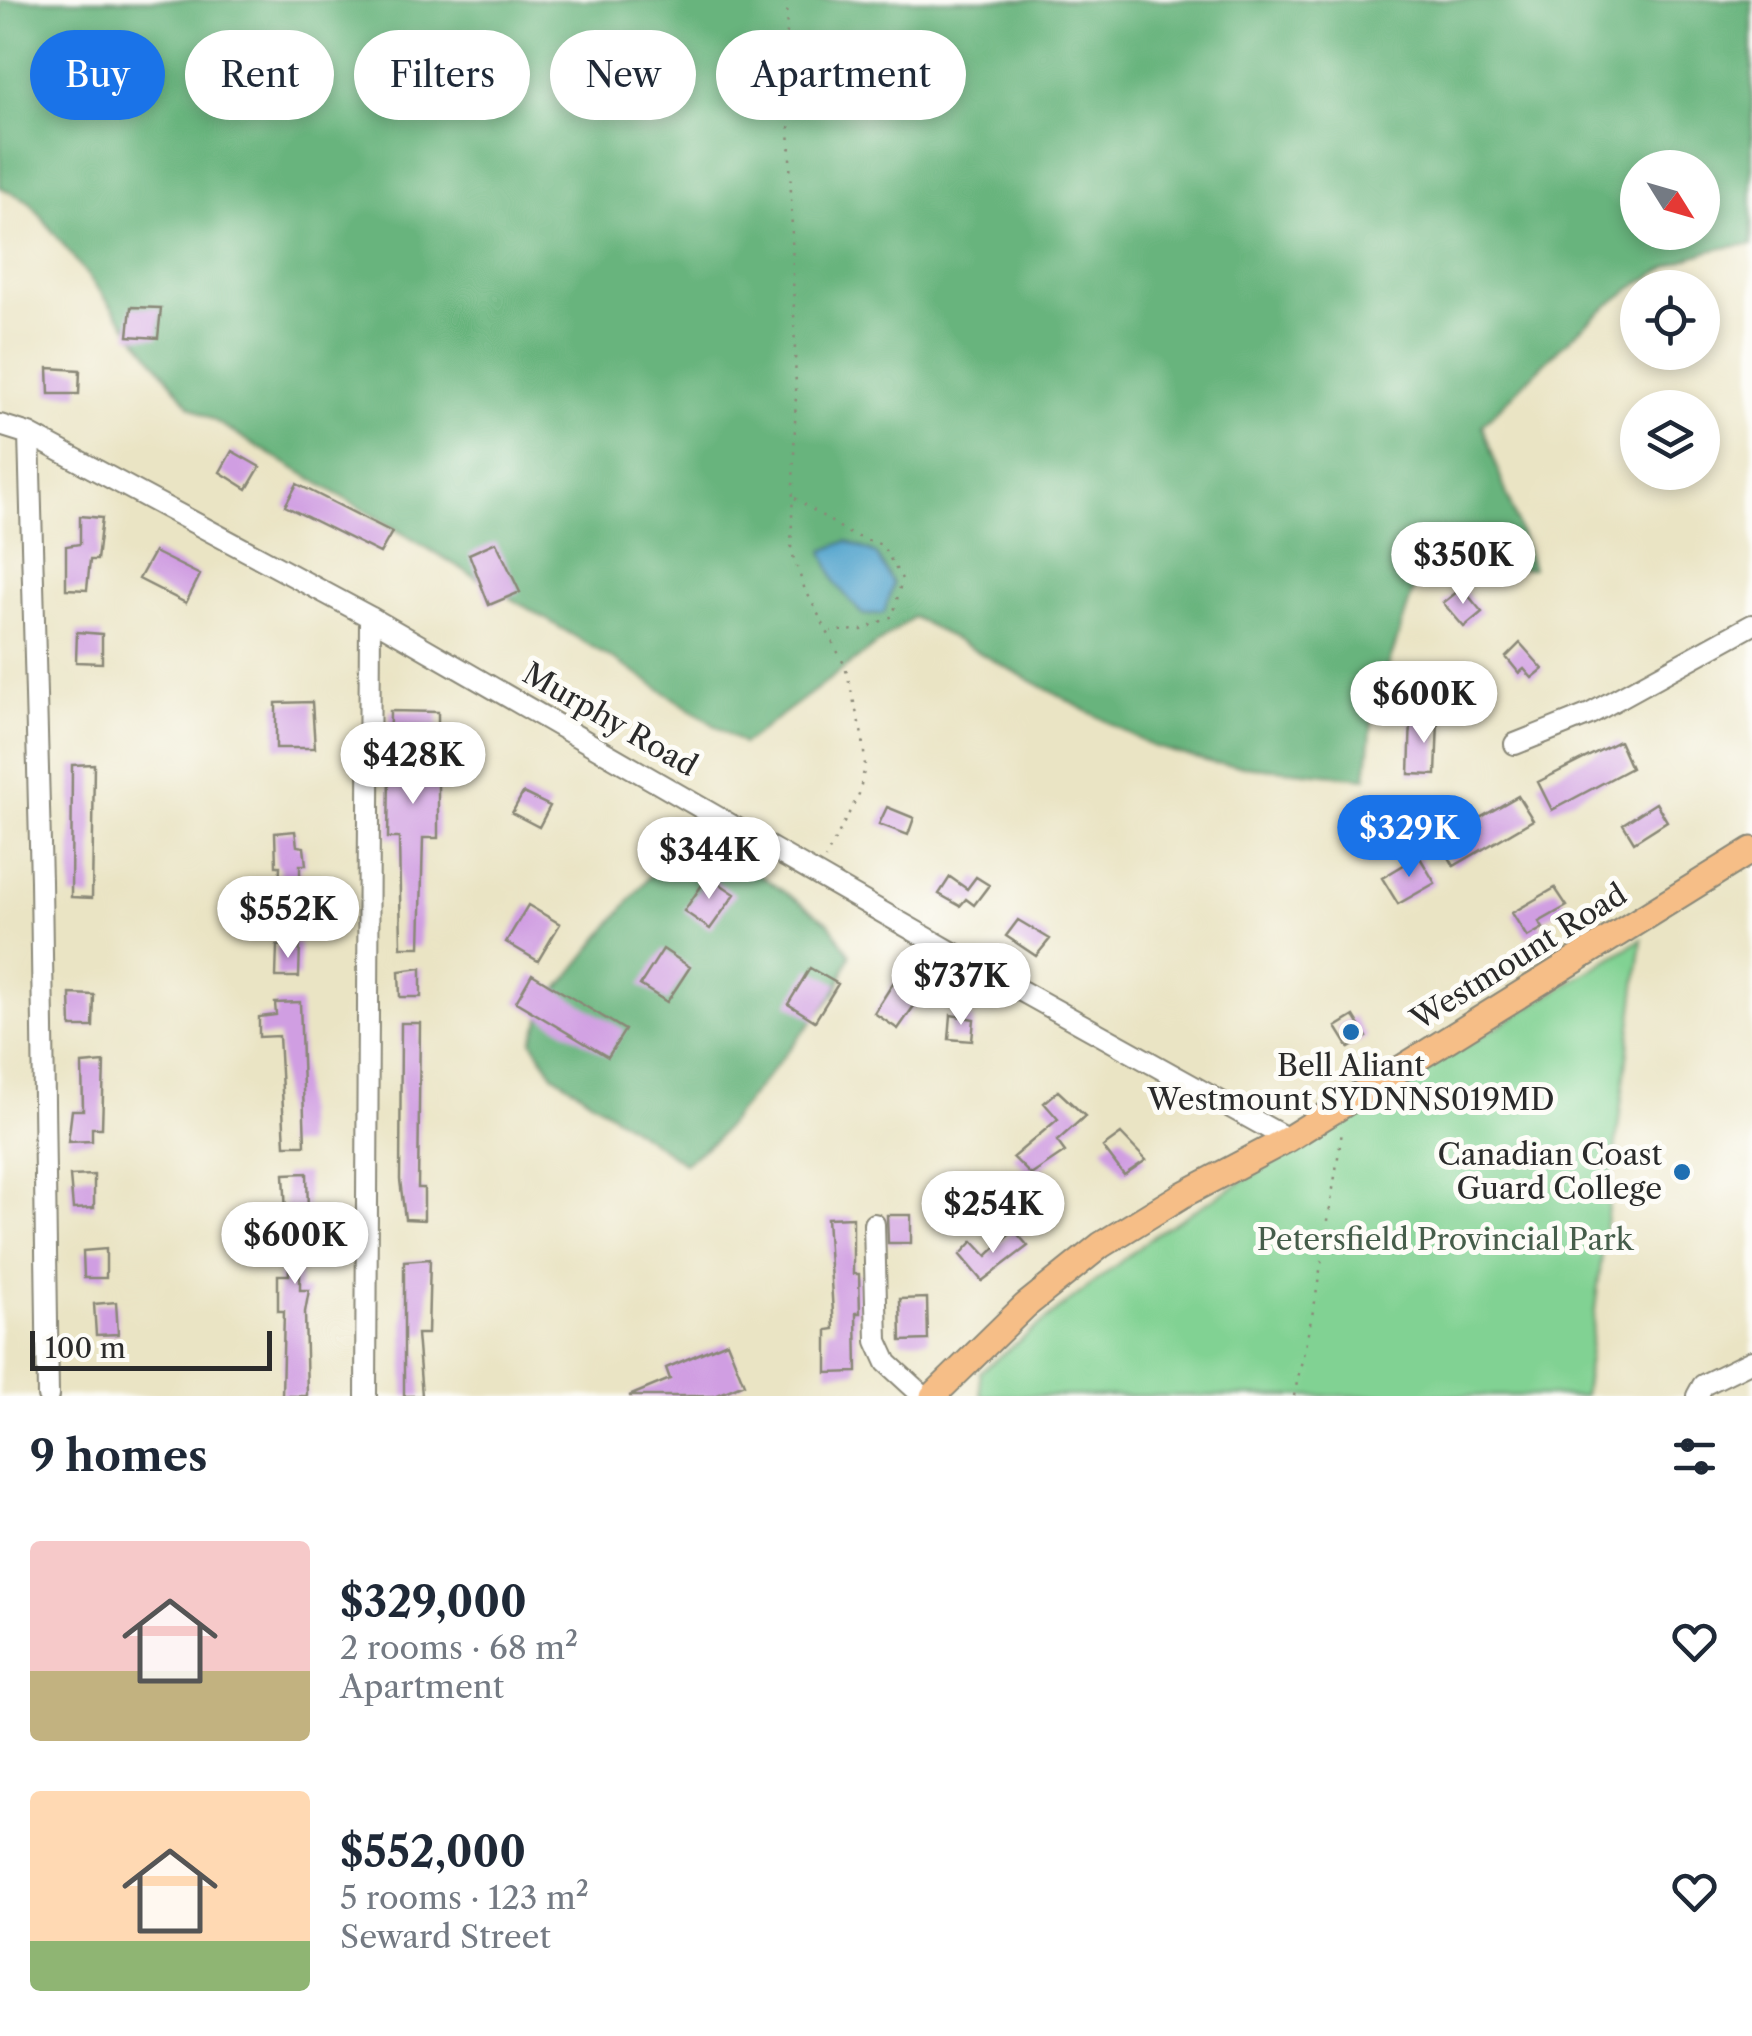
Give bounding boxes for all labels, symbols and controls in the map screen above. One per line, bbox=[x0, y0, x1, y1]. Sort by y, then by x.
chip: Buy bbox=[30, 30, 165, 120]
chip: Rent bbox=[185, 30, 334, 120]
chip: Filters bbox=[354, 30, 530, 120]
chip: New bbox=[550, 30, 696, 120]
chip: Apartment bbox=[716, 30, 966, 120]
north arrow bbox=[1620, 150, 1720, 250]
map controls bbox=[1620, 150, 1720, 490]
button: locate bbox=[1620, 270, 1720, 370]
button: layers bbox=[1620, 390, 1720, 490]
pin: $350K bbox=[1393, 522, 1533, 607]
text: $350K bbox=[1413, 535, 1513, 574]
street label: Murphy Road bbox=[516, 655, 704, 784]
pin: $600K bbox=[1354, 661, 1494, 746]
text: $600K bbox=[1372, 674, 1476, 713]
pin: $428K bbox=[343, 722, 483, 807]
text: $428K bbox=[363, 735, 464, 774]
pin: $329K bbox=[1339, 795, 1479, 880]
text: $329K bbox=[1359, 808, 1459, 847]
pin: $344K bbox=[639, 817, 779, 902]
text: $344K bbox=[659, 830, 759, 869]
street label: Westmount Road bbox=[1403, 875, 1633, 1038]
pin: $552K bbox=[218, 876, 358, 961]
text: $552K bbox=[239, 889, 337, 928]
pin: $737K bbox=[891, 943, 1031, 1028]
text: $737K bbox=[914, 956, 1008, 995]
marker: Bell Aliant Westmount SYDNNS019MD bbox=[1340, 1021, 1362, 1043]
place label: Bell Aliant Westmount SYDNNS019MD bbox=[1146, 1047, 1555, 1118]
place label: Canadian Coast Guard College bbox=[1438, 1136, 1662, 1207]
marker: Canadian Coast Guard College bbox=[1671, 1161, 1693, 1183]
pin: $254K bbox=[923, 1171, 1063, 1256]
text: $254K bbox=[944, 1184, 1042, 1223]
pin: $600K bbox=[225, 1202, 365, 1287]
text: $600K bbox=[243, 1215, 347, 1254]
park label: Petersfield Provincial Park bbox=[1257, 1221, 1635, 1258]
scale bar bbox=[30, 1326, 272, 1370]
text: 100 m bbox=[45, 1331, 126, 1365]
icon: filters bbox=[1667, 1429, 1722, 1484]
text: 9 homes bbox=[30, 1430, 208, 1482]
text: $329,000 bbox=[340, 1576, 527, 1628]
icon: home bbox=[110, 1581, 230, 1701]
icon: heart bbox=[1667, 1614, 1722, 1669]
text: 2 rooms · 68 m² bbox=[340, 1628, 578, 1667]
text: Apartment bbox=[340, 1667, 504, 1706]
text: $552,000 bbox=[340, 1826, 526, 1878]
icon: home bbox=[110, 1831, 230, 1951]
icon: heart bbox=[1667, 1864, 1722, 1919]
text: 5 rooms · 123 m² bbox=[340, 1878, 589, 1917]
text: Seward Street bbox=[340, 1917, 551, 1956]

